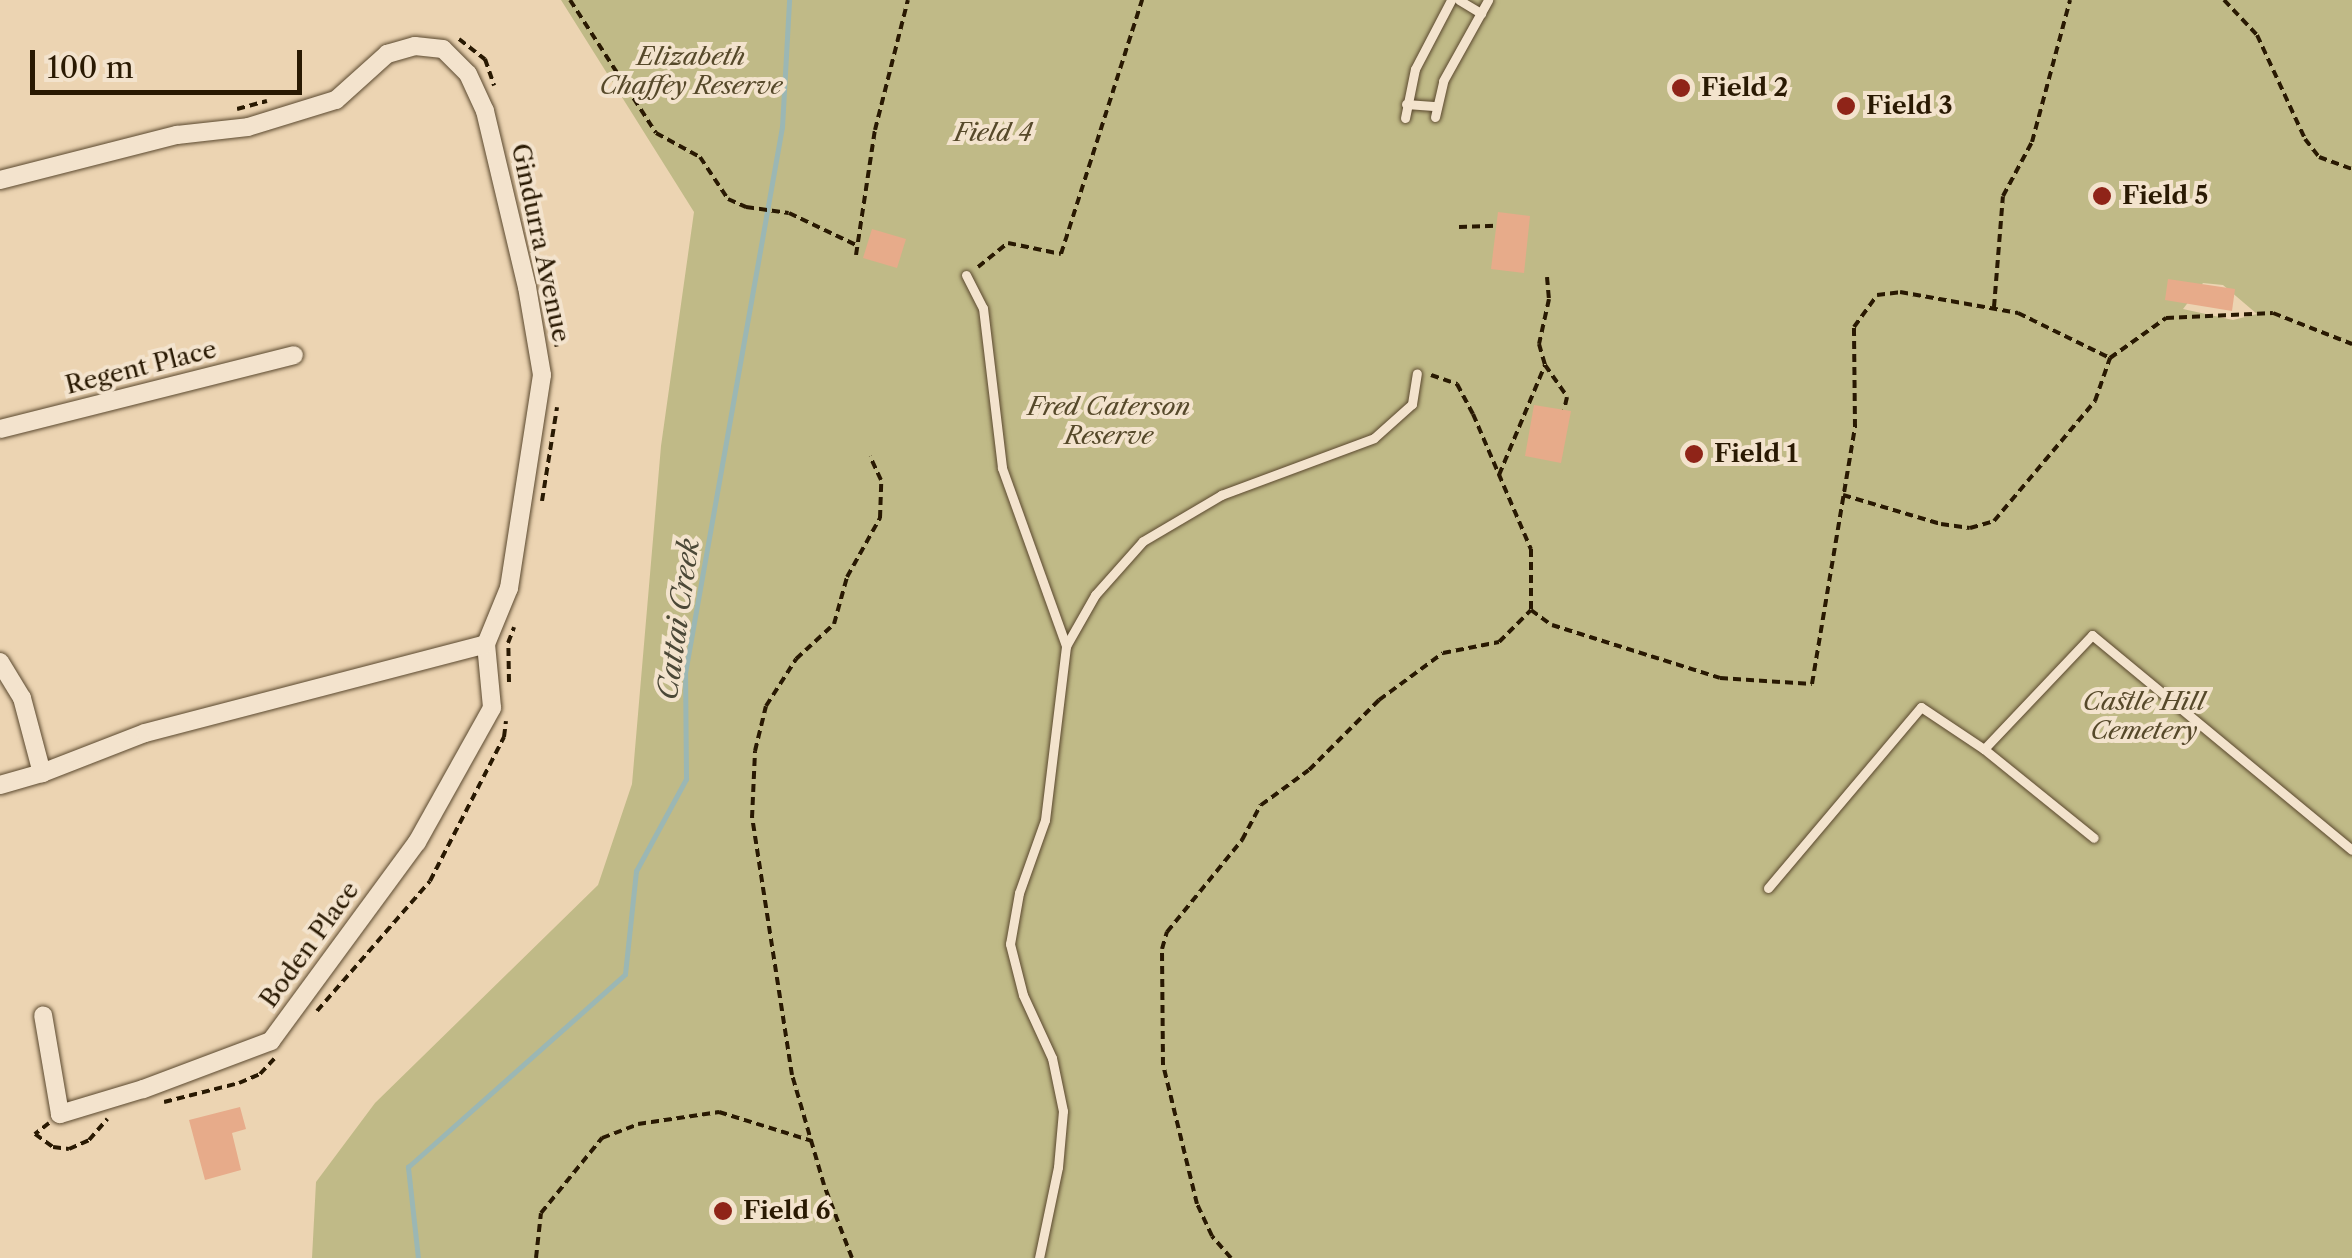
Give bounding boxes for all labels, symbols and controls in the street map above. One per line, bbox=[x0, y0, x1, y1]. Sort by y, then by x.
scale bar bbox=[35, 30, 308, 92]
park label: Elizabeth Chaffey Reserve bbox=[599, 43, 783, 102]
text: 100 m bbox=[47, 49, 134, 86]
place label: Field 2 bbox=[1701, 73, 1788, 103]
marker: Field 2 bbox=[1670, 77, 1692, 99]
place label: Field 3 bbox=[1866, 91, 1953, 121]
marker: Field 3 bbox=[1835, 95, 1857, 117]
park label: Field 4 bbox=[954, 118, 1032, 148]
street label: Gindurra Avenue bbox=[504, 140, 576, 346]
place label: Field 5 bbox=[2122, 181, 2208, 211]
marker: Field 5 bbox=[2091, 185, 2113, 207]
street label: Regent Place bbox=[62, 335, 220, 401]
park label: Fred Caterson Reserve bbox=[1028, 393, 1190, 452]
place label: Field 1 bbox=[1714, 439, 1798, 469]
marker: Field 1 bbox=[1683, 443, 1705, 465]
water label: Cattai Creek bbox=[650, 536, 706, 702]
park label: Castle Hill Cemetery bbox=[2083, 688, 2205, 747]
street label: Boden Place bbox=[254, 876, 366, 1014]
place label: Field 6 bbox=[743, 1196, 830, 1226]
marker: Field 6 bbox=[712, 1200, 734, 1222]

